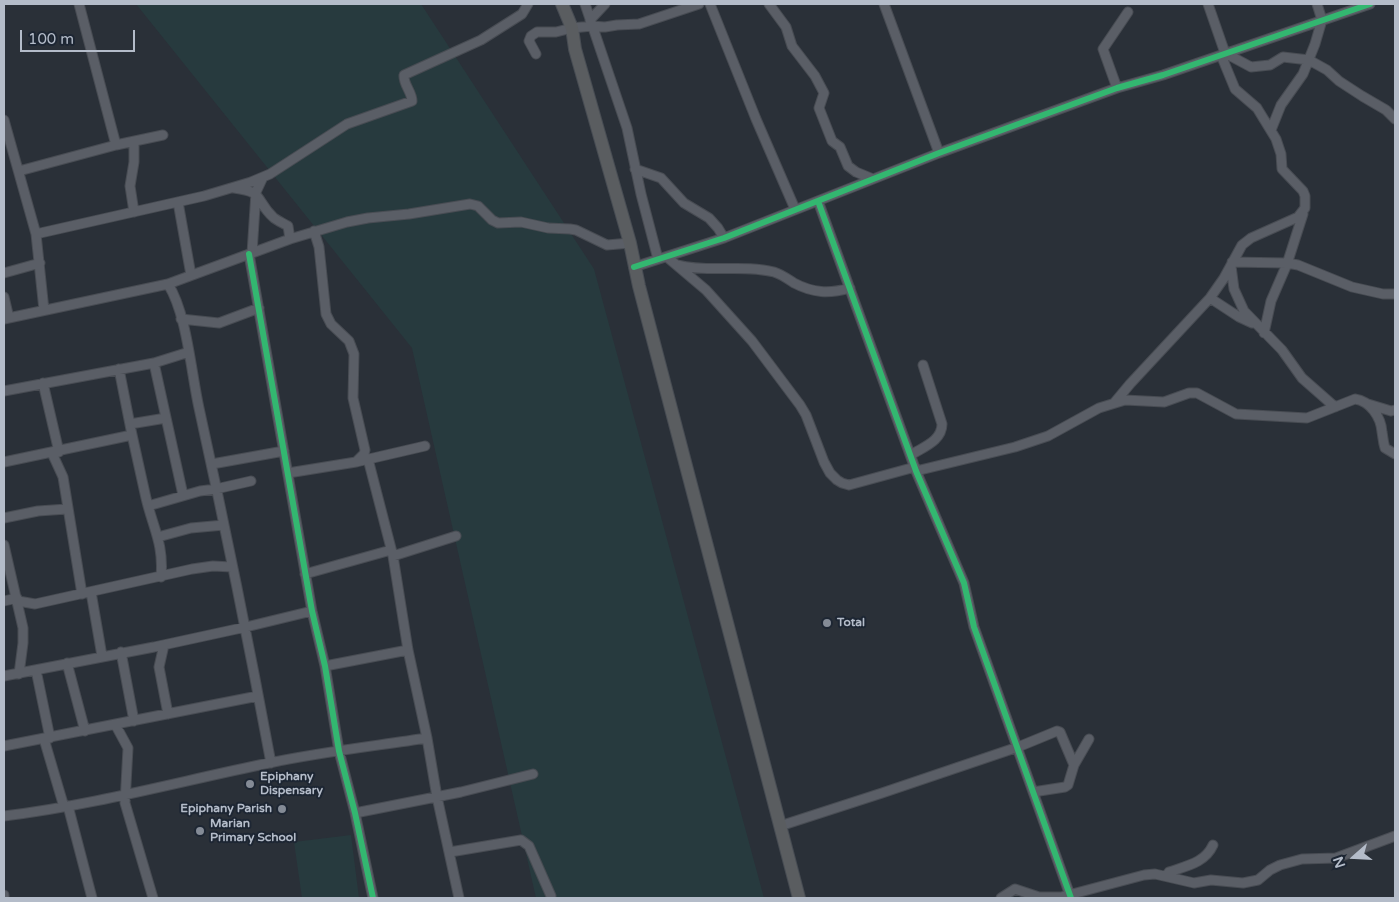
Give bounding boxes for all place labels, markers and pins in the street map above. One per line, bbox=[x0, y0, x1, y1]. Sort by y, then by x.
place label: Total bbox=[837, 616, 865, 630]
marker: Total bbox=[821, 617, 833, 629]
place label: Epiphany Dispensary bbox=[260, 770, 323, 798]
marker: Epiphany Dispensary bbox=[244, 778, 256, 790]
place label: Epiphany Parish bbox=[180, 802, 272, 816]
marker: Epiphany Parish bbox=[276, 803, 288, 815]
place label: Marian Primary School bbox=[210, 817, 296, 845]
marker: Marian Primary School bbox=[194, 825, 206, 837]

